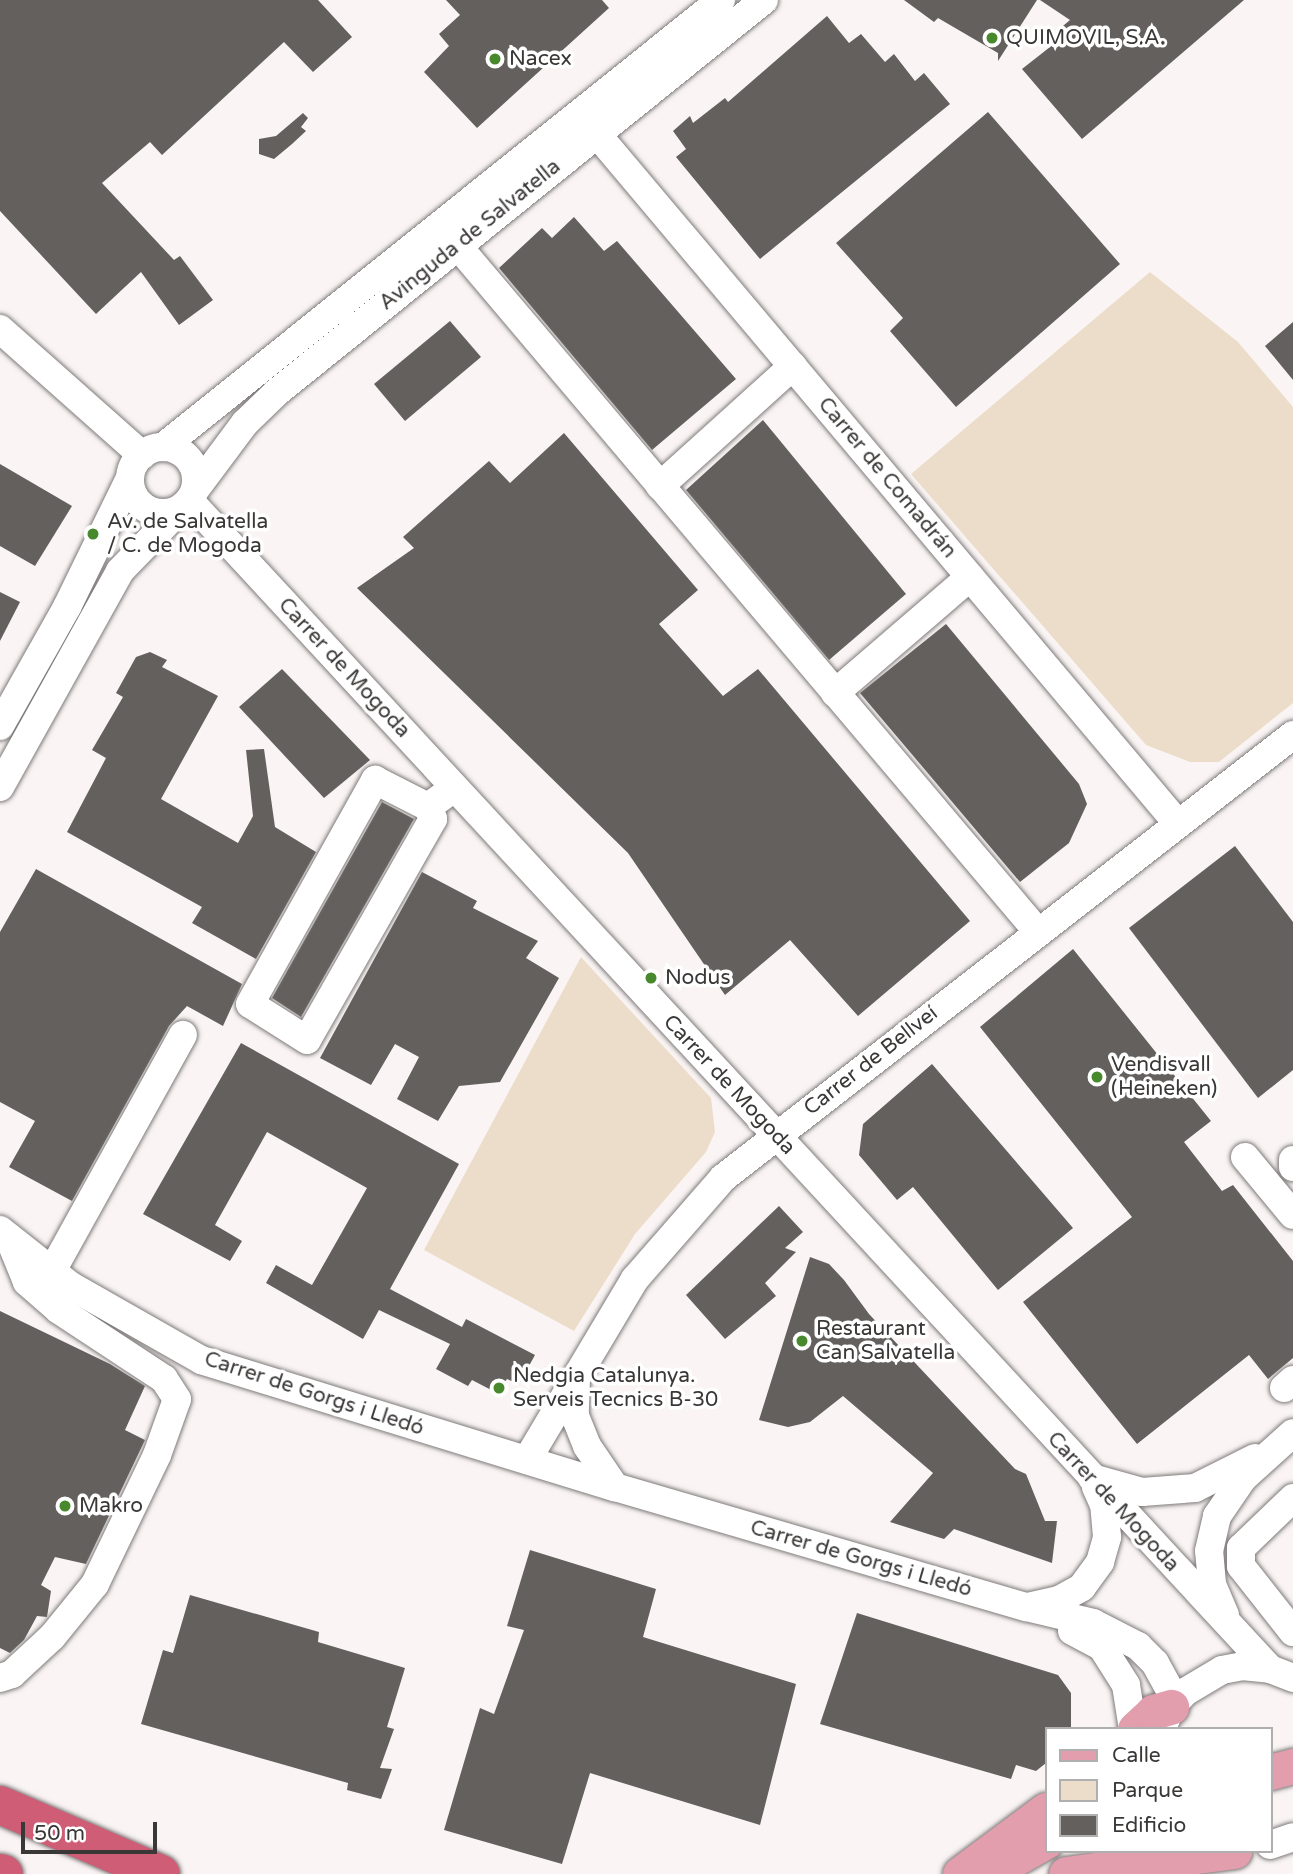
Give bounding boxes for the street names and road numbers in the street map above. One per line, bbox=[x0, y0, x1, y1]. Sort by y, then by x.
street label: Avinguda de Salvatella bbox=[374, 154, 566, 316]
street label: Carrer de Comadrán bbox=[812, 392, 962, 564]
street label: Carrer de Mogoda bbox=[273, 593, 415, 743]
street label: Carrer de Bellveí bbox=[799, 1001, 943, 1121]
street label: Carrer de Mogoda bbox=[658, 1010, 800, 1160]
street label: Carrer de Gorgs i Lledó bbox=[201, 1347, 427, 1441]
street label: Carrer de Mogoda bbox=[1042, 1427, 1184, 1577]
street label: Carrer de Gorgs i Lledó bbox=[747, 1515, 975, 1603]

